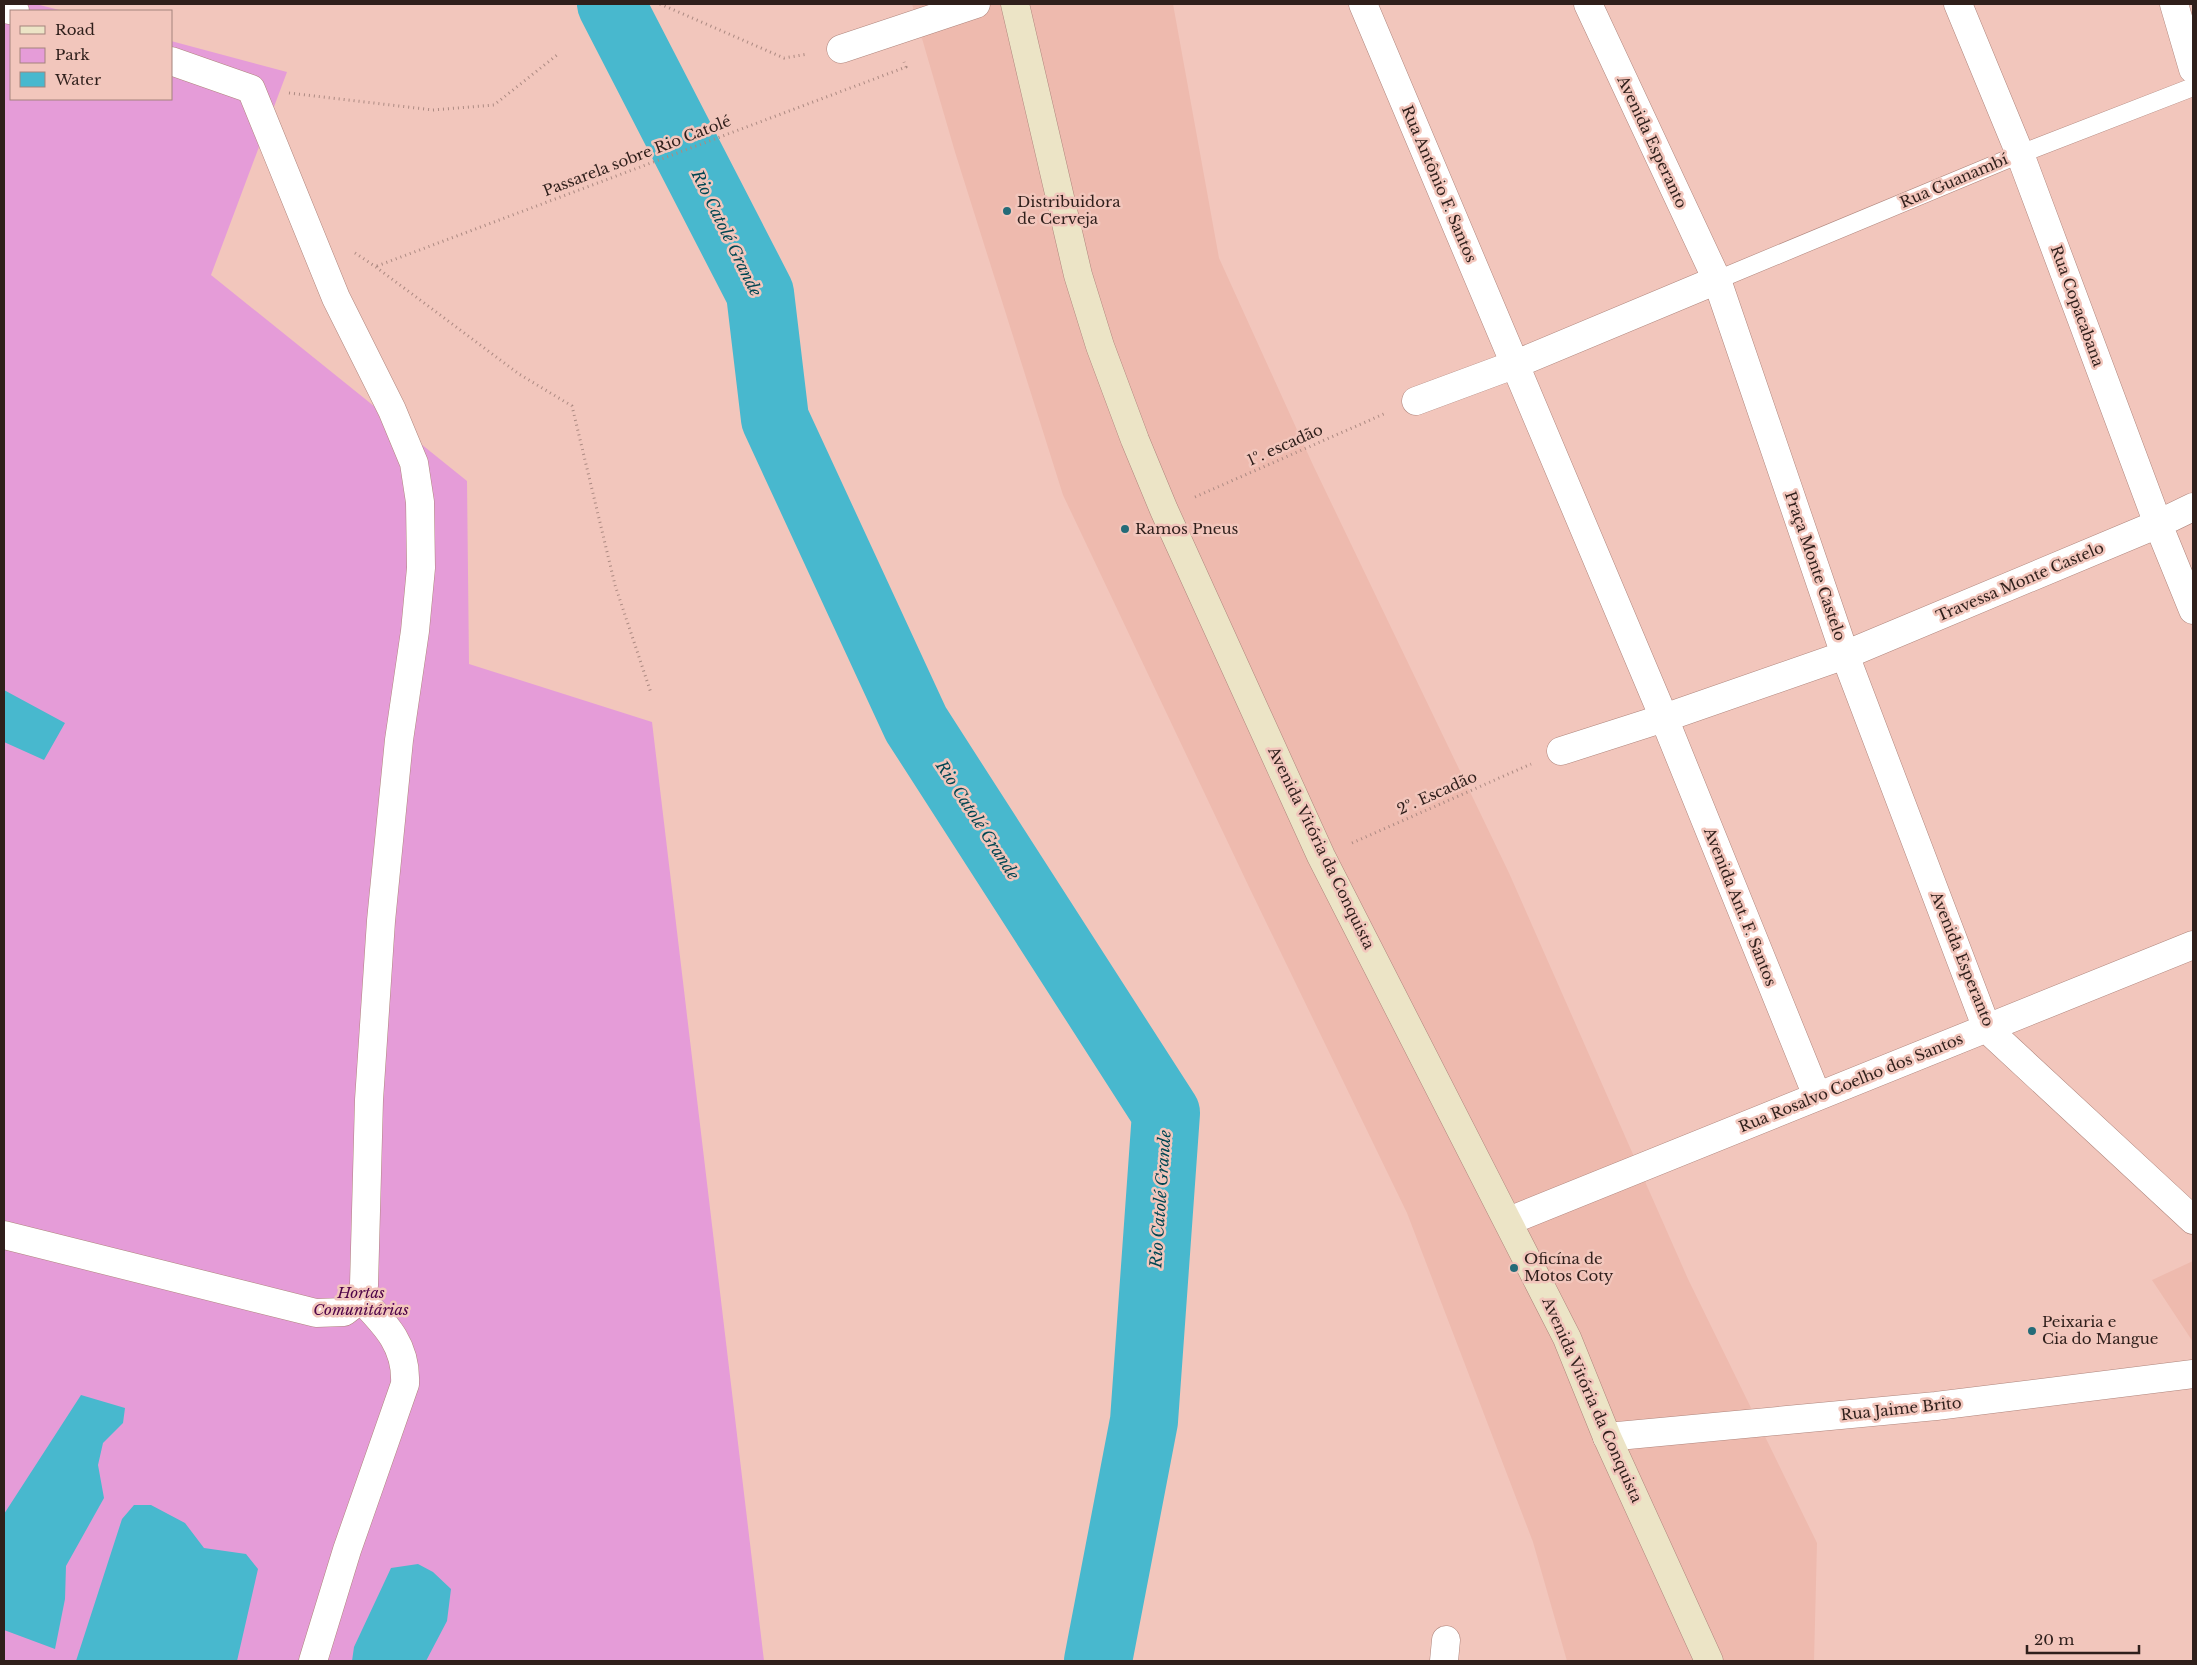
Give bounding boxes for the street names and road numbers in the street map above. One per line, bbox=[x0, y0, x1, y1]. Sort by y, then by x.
street label: Avenida Esperanto bbox=[1613, 72, 1692, 211]
street label: Rua Antônio F. Santos bbox=[1398, 102, 1481, 265]
street label: Passarela sobre Rio Catolé bbox=[540, 111, 734, 200]
street label: Rua Guanambí bbox=[1897, 149, 2011, 212]
street label: Rua Copacabana bbox=[2047, 243, 2108, 370]
street label: 1º. escadão bbox=[1244, 419, 1326, 470]
street label: Praça Monte Castelo bbox=[1781, 489, 1850, 643]
street label: Travessa Monte Castelo bbox=[1933, 537, 2107, 626]
street label: Avenida Vitória da Conquista bbox=[1264, 743, 1379, 953]
street label: 2º. Escadão bbox=[1394, 766, 1480, 819]
street label: Avenida Ant. F. Santos bbox=[1700, 824, 1781, 989]
street label: Avenida Esperanto bbox=[1926, 888, 1998, 1029]
street label: Rua Rosalvo Coelho dos Santos bbox=[1736, 1029, 1966, 1136]
street label: Avenida Vitória da Conquista bbox=[1538, 1293, 1647, 1506]
street label: Rua Jaime Brito bbox=[1840, 1393, 1962, 1424]

